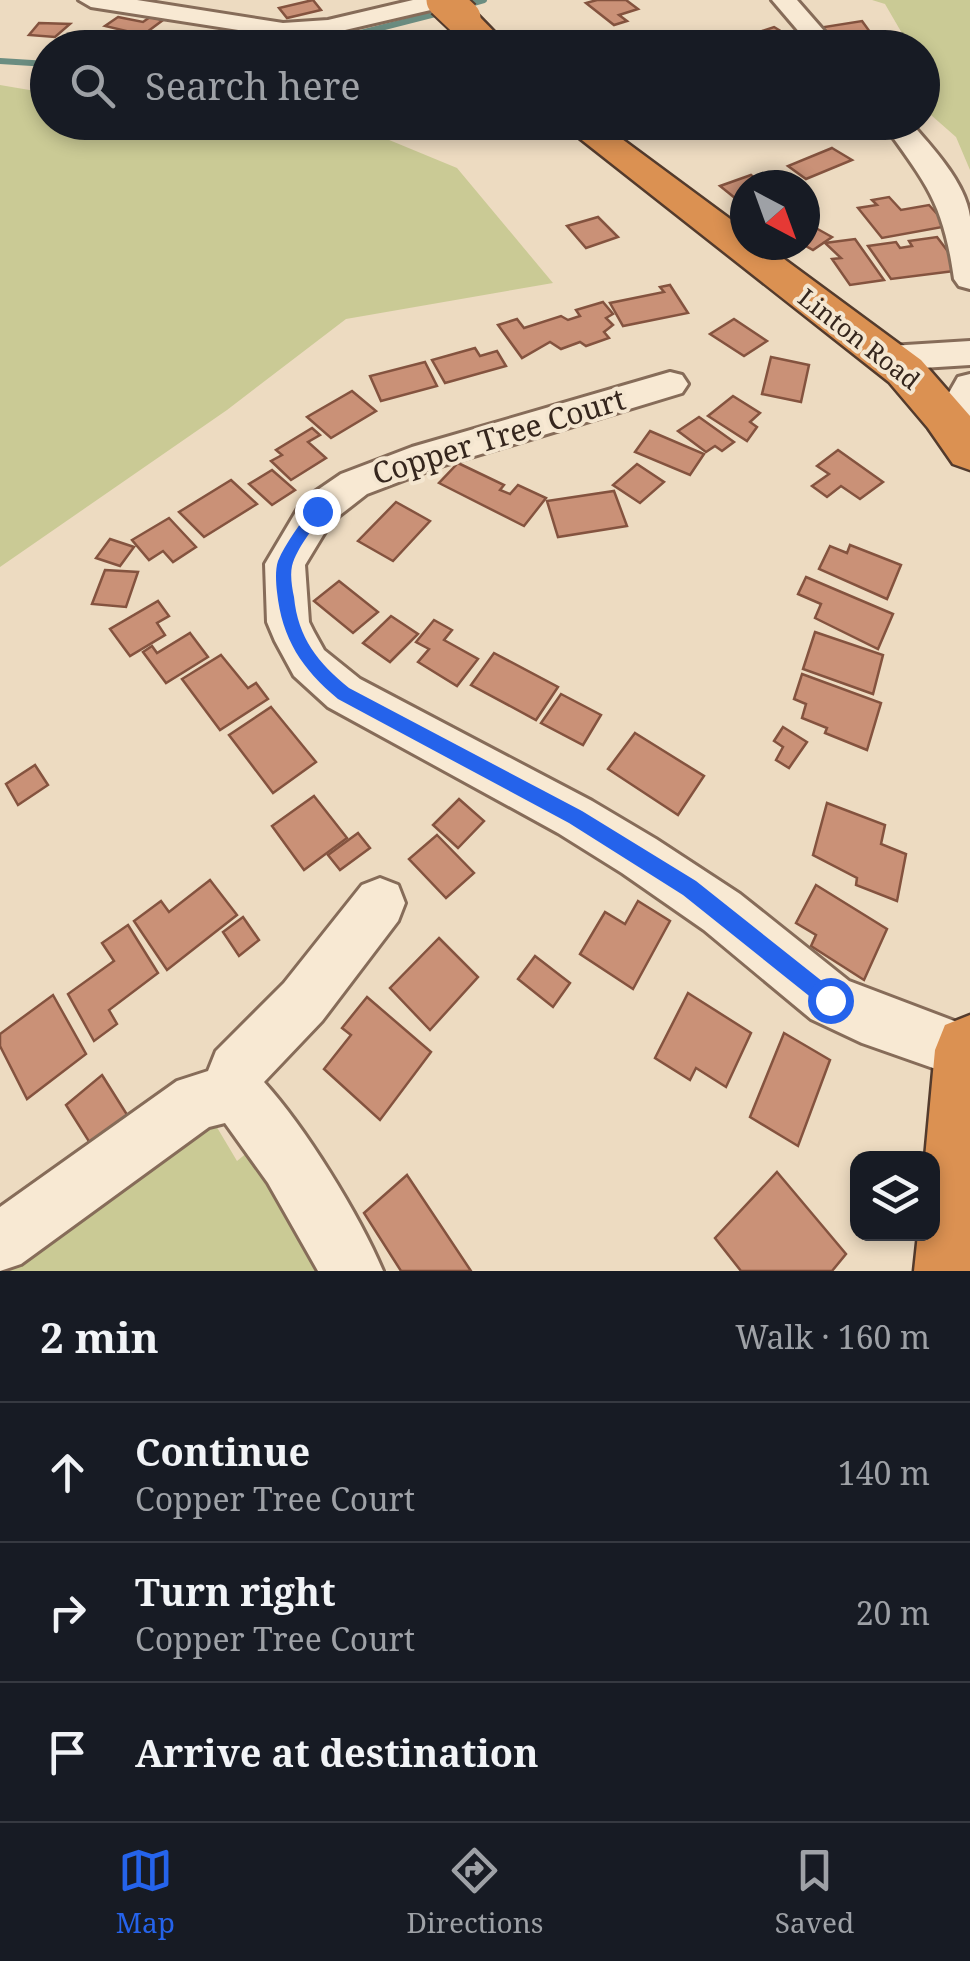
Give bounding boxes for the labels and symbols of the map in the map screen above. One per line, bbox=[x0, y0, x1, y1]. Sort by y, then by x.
north arrow bbox=[730, 170, 820, 260]
street label: Linton Road bbox=[792, 280, 928, 396]
street label: Copper Tree Court bbox=[367, 378, 630, 494]
route end bbox=[295, 489, 341, 535]
route start bbox=[808, 978, 854, 1024]

